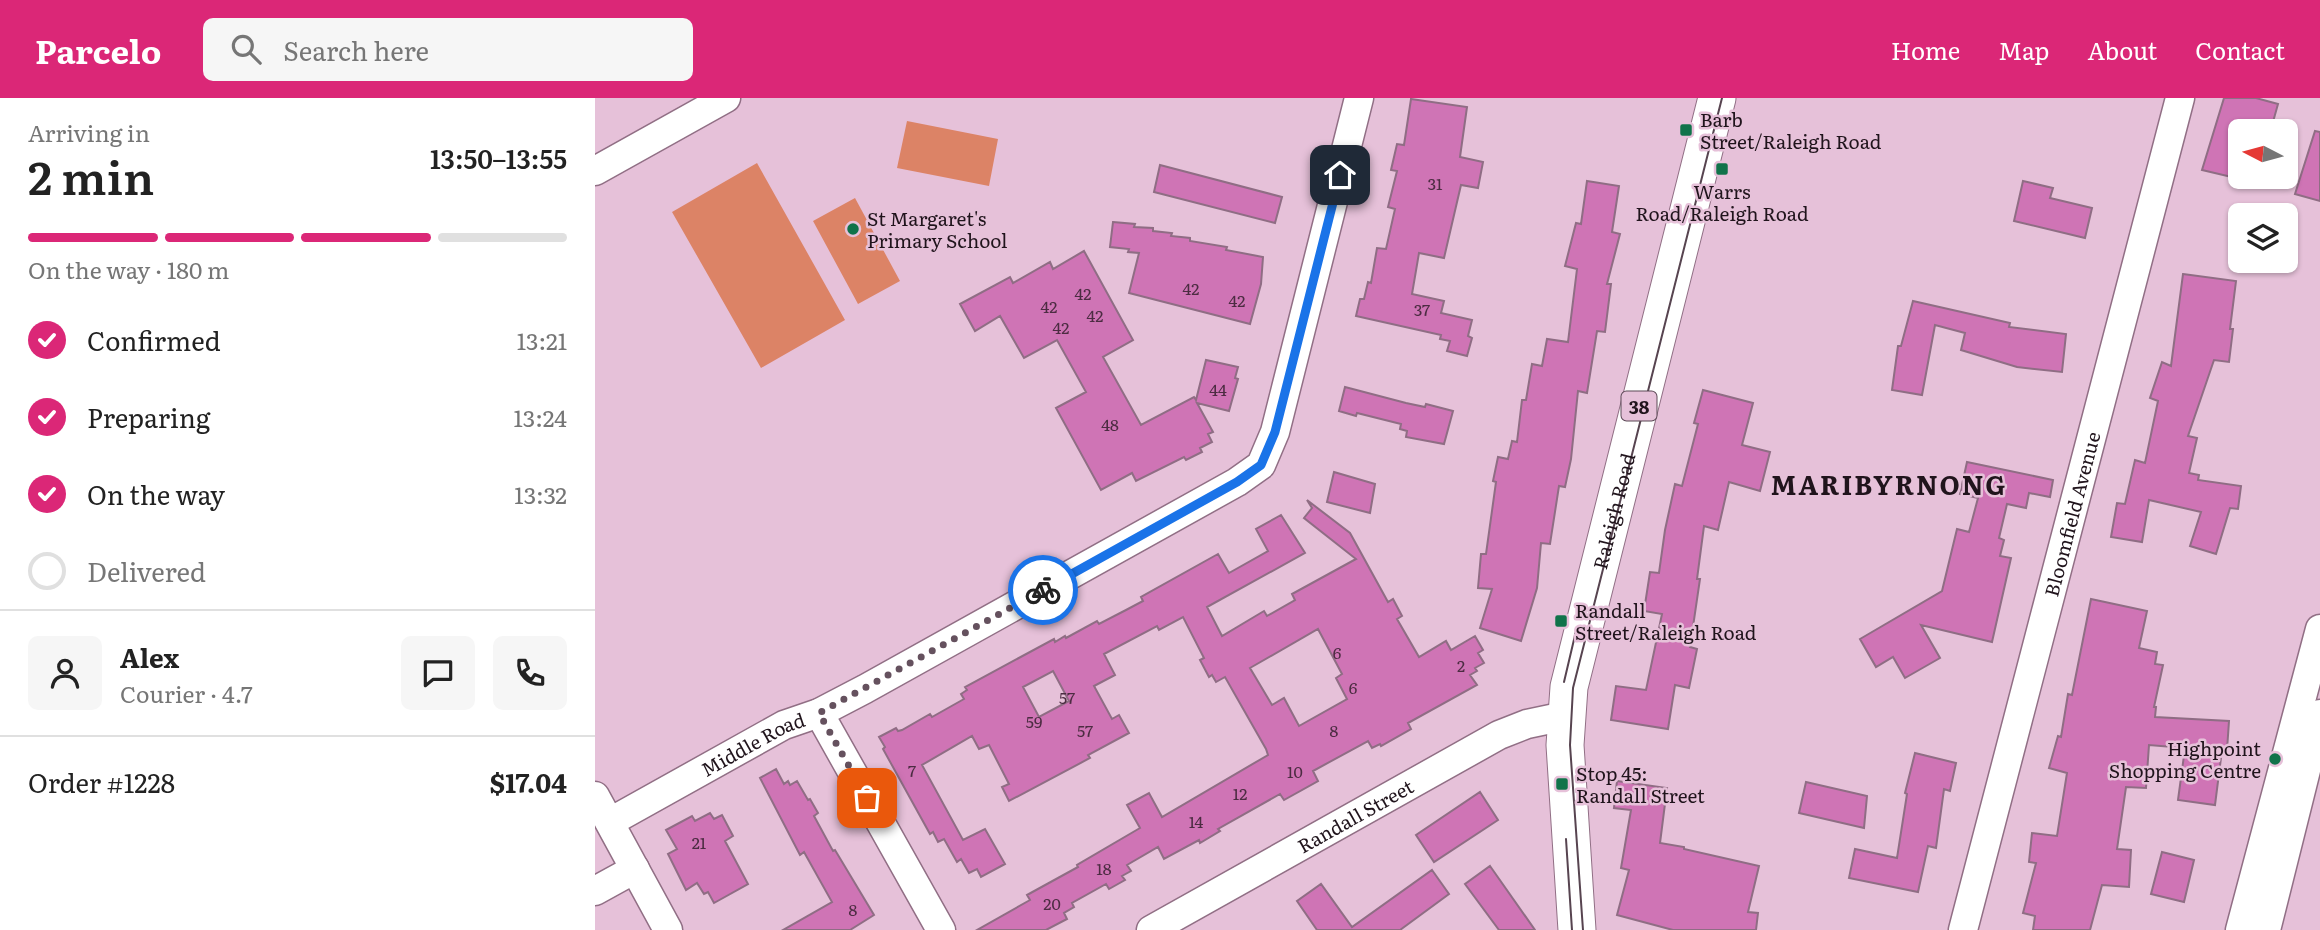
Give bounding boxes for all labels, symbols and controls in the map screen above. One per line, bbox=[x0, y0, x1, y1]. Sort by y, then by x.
search box bbox=[203, 18, 693, 81]
text: Parcelo bbox=[35, 25, 161, 74]
icon: search bbox=[227, 30, 265, 68]
text: Search here bbox=[283, 30, 429, 69]
text: Home bbox=[1891, 32, 1960, 67]
text: Map bbox=[1998, 32, 2049, 67]
text: About bbox=[2087, 32, 2157, 67]
text: Contact bbox=[2195, 32, 2285, 67]
place label: Barb Street/Raleigh Road bbox=[1700, 105, 1882, 155]
text: Arriving in bbox=[28, 115, 150, 149]
north arrow bbox=[2228, 119, 2298, 189]
map controls bbox=[2228, 119, 2298, 273]
marker: Barb Street/Raleigh Road bbox=[1678, 122, 1694, 138]
text: 13:50–13:55 bbox=[430, 138, 567, 177]
text: 2 min bbox=[28, 141, 154, 209]
pin bbox=[1310, 145, 1370, 205]
icon: home bbox=[1321, 156, 1359, 194]
marker: Warrs Road/Raleigh Road bbox=[1714, 161, 1730, 177]
house number: 31 bbox=[1427, 171, 1443, 195]
place label: Warrs Road/Raleigh Road bbox=[1635, 177, 1809, 227]
button: layers bbox=[2228, 203, 2298, 273]
place label: St Margaret's Primary School bbox=[867, 204, 1008, 254]
marker: St Margaret's Primary School bbox=[845, 221, 861, 237]
text: On the way · 180 m bbox=[28, 252, 229, 286]
house number: 42 bbox=[1183, 276, 1199, 300]
house number: 42 bbox=[1075, 281, 1091, 305]
house number: 42 bbox=[1229, 288, 1245, 312]
house number: 42 bbox=[1041, 294, 1057, 318]
house number: 37 bbox=[1414, 297, 1430, 321]
house number: 42 bbox=[1087, 303, 1103, 327]
house number: 42 bbox=[1053, 315, 1069, 339]
text: Confirmed bbox=[87, 320, 221, 359]
icon: check bbox=[28, 321, 66, 359]
text: 13:21 bbox=[517, 323, 567, 357]
house number: 44 bbox=[1209, 377, 1227, 401]
road number: 38 bbox=[1621, 392, 1657, 420]
text: Preparing bbox=[87, 397, 210, 436]
icon: check bbox=[28, 398, 66, 436]
text: 13:24 bbox=[513, 400, 567, 434]
house number: 48 bbox=[1101, 412, 1119, 436]
street label: Bloomfield Avenue bbox=[2037, 428, 2106, 599]
street label: Raleigh Road bbox=[1585, 449, 1641, 572]
district label: MARIBYRNONG bbox=[1771, 464, 2007, 503]
text: On the way bbox=[87, 474, 225, 513]
icon: check bbox=[28, 475, 66, 513]
text: 13:32 bbox=[514, 477, 567, 511]
text: Delivered bbox=[87, 551, 206, 590]
courier bbox=[1008, 555, 1078, 625]
icon: bike bbox=[1024, 571, 1062, 609]
place label: Randall Street/Raleigh Road bbox=[1575, 596, 1757, 646]
marker: Randall Street/Raleigh Road bbox=[1553, 613, 1569, 629]
button: person bbox=[28, 636, 102, 710]
button: chat bbox=[401, 636, 475, 710]
button: phone bbox=[493, 636, 567, 710]
text: Alex bbox=[120, 637, 179, 676]
house number: 6 bbox=[1333, 640, 1342, 664]
house number: 2 bbox=[1457, 653, 1465, 677]
house number: 6 bbox=[1349, 675, 1358, 699]
text: Courier · 4.7 bbox=[120, 676, 253, 710]
house number: 57 bbox=[1059, 685, 1075, 709]
street label: Middle Road bbox=[696, 705, 809, 783]
house number: 59 bbox=[1026, 709, 1042, 733]
house number: 57 bbox=[1077, 718, 1093, 742]
house number: 8 bbox=[1330, 718, 1339, 742]
place label: Highpoint Shopping Centre bbox=[2109, 734, 2261, 784]
marker: Highpoint Shopping Centre bbox=[2267, 751, 2283, 767]
house number: 7 bbox=[908, 758, 916, 782]
house number: 10 bbox=[1287, 759, 1303, 783]
place label: Stop 45: Randall Street bbox=[1576, 759, 1705, 809]
text: Order #1228 bbox=[28, 762, 175, 801]
text: $17.04 bbox=[490, 762, 567, 801]
pin bbox=[837, 768, 897, 828]
street label: Randall Street bbox=[1292, 772, 1418, 859]
marker: Stop 45: Randall Street bbox=[1554, 776, 1570, 792]
icon: bag bbox=[848, 779, 886, 817]
house number: 12 bbox=[1233, 781, 1247, 805]
house number: 14 bbox=[1189, 809, 1204, 833]
house number: 21 bbox=[692, 830, 707, 854]
house number: 18 bbox=[1096, 856, 1112, 880]
house number: 20 bbox=[1043, 891, 1061, 915]
house number: 8 bbox=[849, 897, 858, 921]

